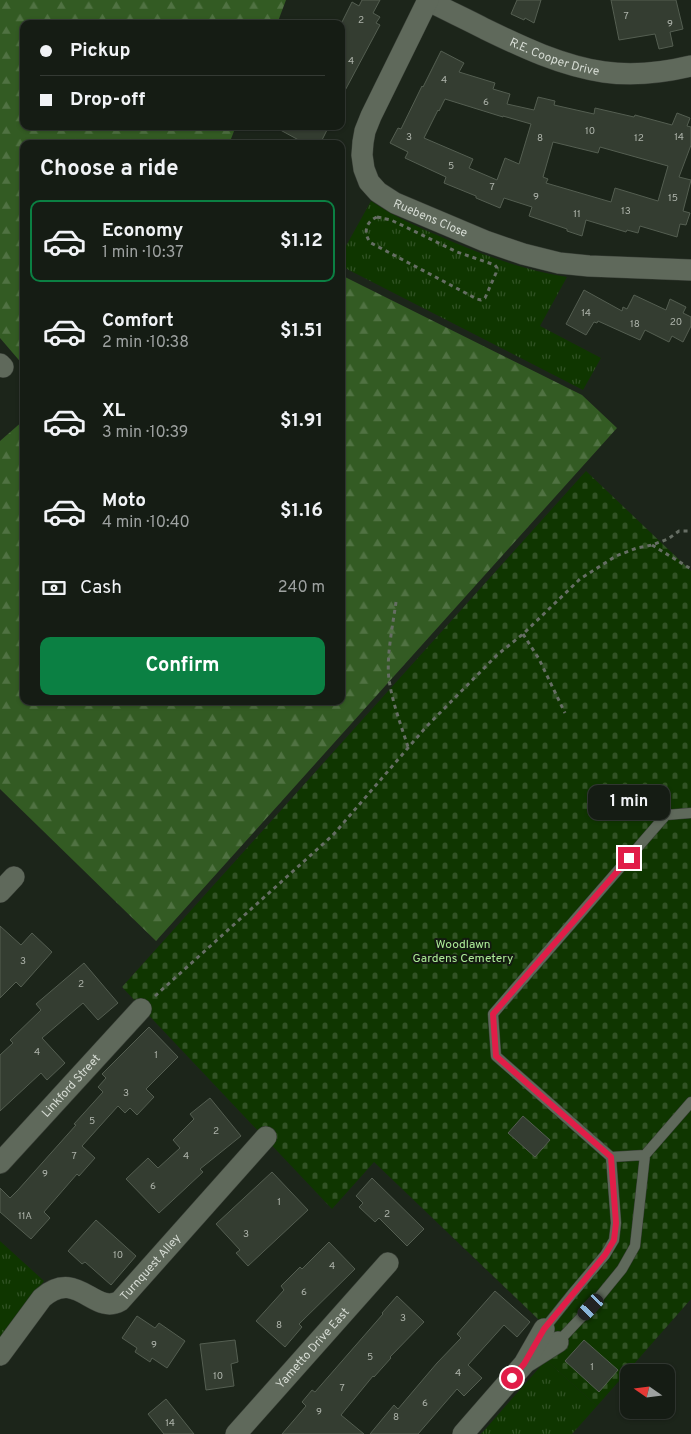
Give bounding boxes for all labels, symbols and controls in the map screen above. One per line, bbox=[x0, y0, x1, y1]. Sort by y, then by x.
house number: 7 bbox=[623, 10, 629, 23]
house number: 2 bbox=[358, 14, 364, 27]
house number: 9 bbox=[667, 18, 673, 31]
street label: R.E. Cooper Drive bbox=[507, 35, 600, 80]
text: Pickup bbox=[70, 39, 130, 63]
house number: 4 bbox=[348, 55, 354, 68]
house number: 4 bbox=[441, 74, 447, 87]
text: Drop-off bbox=[70, 88, 145, 112]
house number: 6 bbox=[483, 96, 489, 109]
house number: 10 bbox=[585, 125, 595, 138]
house number: 3 bbox=[406, 131, 412, 144]
house number: 14 bbox=[674, 131, 684, 144]
house number: 8 bbox=[537, 132, 543, 145]
house number: 12 bbox=[634, 132, 644, 145]
text: Choose a ride bbox=[40, 156, 178, 183]
house number: 5 bbox=[448, 160, 454, 173]
house number: 7 bbox=[489, 181, 495, 194]
house number: 9 bbox=[533, 191, 539, 204]
house number: 15 bbox=[668, 192, 678, 205]
street label: Ruebens Close bbox=[391, 196, 470, 242]
house number: 13 bbox=[621, 205, 631, 218]
house number: 11 bbox=[573, 208, 581, 221]
icon: car bbox=[42, 219, 87, 264]
text: Economy bbox=[102, 219, 183, 243]
text: $1.12 bbox=[280, 229, 323, 253]
text: 1 min · 10:37 bbox=[102, 243, 184, 263]
house number: 14 bbox=[581, 307, 591, 320]
icon: car bbox=[42, 309, 87, 354]
text: Comfort bbox=[102, 309, 174, 333]
house number: 20 bbox=[670, 316, 682, 329]
house number: 18 bbox=[630, 318, 640, 331]
text: $1.51 bbox=[280, 319, 323, 343]
text: 2 min · 10:38 bbox=[102, 333, 189, 353]
icon: car bbox=[42, 399, 87, 444]
text: XL bbox=[102, 399, 125, 423]
text: $1.91 bbox=[280, 409, 323, 433]
text: 3 min · 10:39 bbox=[102, 423, 188, 443]
icon: car bbox=[42, 489, 87, 534]
text: Moto bbox=[102, 489, 146, 513]
text: $1.16 bbox=[280, 499, 323, 523]
text: 4 min · 10:40 bbox=[102, 513, 190, 533]
icon: cash bbox=[40, 574, 68, 602]
text: Cash bbox=[80, 576, 122, 600]
text: 240 m bbox=[278, 578, 325, 598]
button: Confirm bbox=[40, 637, 325, 695]
callout: 1 min bbox=[588, 786, 670, 820]
text: 1 min bbox=[610, 792, 648, 812]
route end bbox=[618, 847, 640, 869]
park label: Woodlawn Gardens Cemetery bbox=[413, 937, 513, 967]
house number: 3 bbox=[20, 955, 26, 968]
house number: 2 bbox=[78, 978, 84, 991]
house number: 4 bbox=[34, 1046, 40, 1059]
house number: 1 bbox=[154, 1049, 158, 1062]
street label: Linkford Street bbox=[39, 1051, 105, 1121]
house number: 3 bbox=[123, 1087, 129, 1100]
house number: 5 bbox=[89, 1115, 95, 1128]
house number: 2 bbox=[213, 1125, 219, 1138]
house number: 7 bbox=[71, 1150, 77, 1163]
house number: 4 bbox=[183, 1150, 189, 1163]
house number: 9 bbox=[42, 1168, 48, 1181]
house number: 6 bbox=[150, 1180, 156, 1193]
house number: 1 bbox=[277, 1196, 281, 1209]
house number: 2 bbox=[384, 1208, 390, 1221]
house number: 11A bbox=[18, 1210, 32, 1223]
house number: 3 bbox=[243, 1228, 249, 1241]
street label: Turnquest Alley bbox=[117, 1231, 185, 1305]
house number: 10 bbox=[113, 1249, 123, 1262]
house number: 4 bbox=[329, 1260, 335, 1273]
house number: 6 bbox=[301, 1286, 307, 1299]
car bbox=[575, 1291, 606, 1323]
street label: Yametto Drive East bbox=[273, 1305, 353, 1393]
house number: 3 bbox=[400, 1312, 406, 1325]
house number: 8 bbox=[276, 1319, 282, 1332]
house number: 9 bbox=[151, 1339, 157, 1352]
house number: 5 bbox=[367, 1351, 373, 1364]
house number: 1 bbox=[590, 1361, 594, 1374]
north arrow bbox=[620, 1364, 675, 1419]
map controls bbox=[620, 1364, 675, 1419]
house number: 4 bbox=[455, 1367, 461, 1380]
route start bbox=[501, 1367, 523, 1389]
house number: 10 bbox=[213, 1370, 223, 1383]
house number: 7 bbox=[339, 1382, 345, 1395]
house number: 6 bbox=[422, 1397, 428, 1410]
house number: 9 bbox=[316, 1406, 322, 1419]
house number: 8 bbox=[393, 1411, 399, 1424]
house number: 14 bbox=[165, 1417, 175, 1430]

